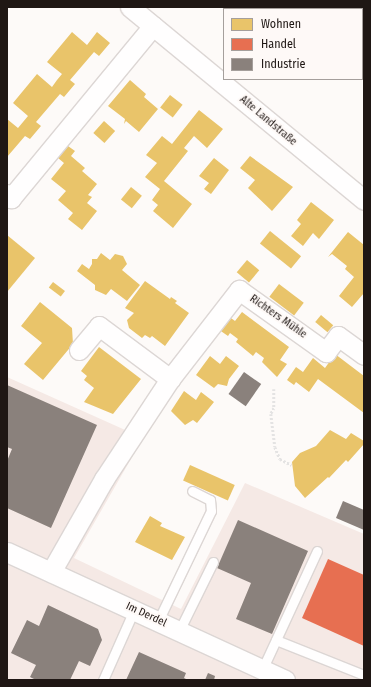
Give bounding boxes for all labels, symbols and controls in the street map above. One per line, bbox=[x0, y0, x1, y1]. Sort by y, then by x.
legend bbox=[223, 8, 363, 80]
text: Wohnen bbox=[261, 17, 301, 31]
text: Handel bbox=[261, 37, 296, 51]
text: Industrie bbox=[261, 57, 305, 71]
street label: Alte Landstraße bbox=[237, 93, 299, 149]
street label: Richters Mühle bbox=[247, 292, 309, 342]
street label: Im Derdel bbox=[123, 600, 169, 630]

